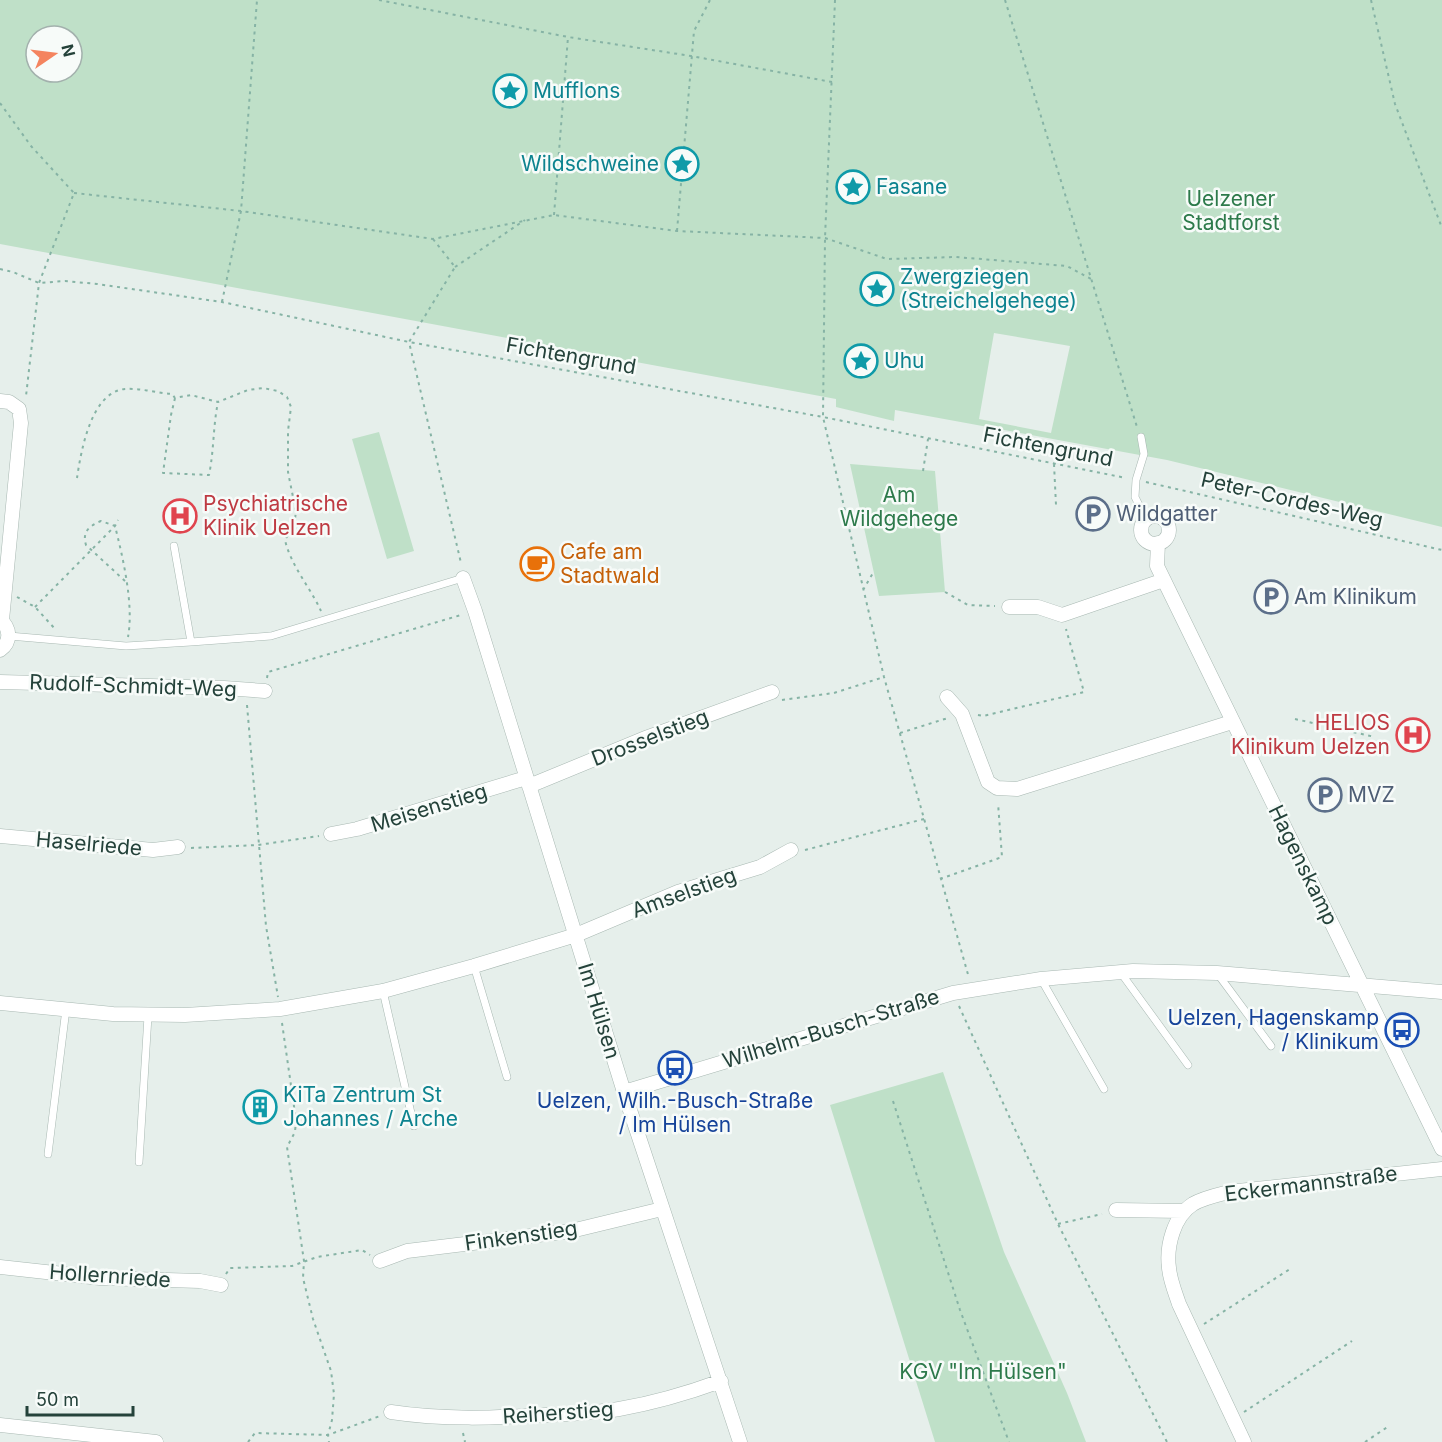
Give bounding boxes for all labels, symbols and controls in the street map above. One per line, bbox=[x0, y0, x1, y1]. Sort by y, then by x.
north arrow bbox=[24, 24, 84, 84]
text: N bbox=[57, 42, 80, 59]
place icon: Mufflons bbox=[492, 73, 528, 109]
place label: Mufflons bbox=[533, 78, 620, 103]
place icon: Wildschweine bbox=[664, 146, 700, 182]
place label: Wildschweine bbox=[521, 151, 659, 176]
place icon: Fasane bbox=[835, 169, 871, 205]
place label: Fasane bbox=[876, 174, 947, 199]
park label: Uelzener Stadtforst bbox=[1182, 186, 1280, 235]
place label: Zwergziegen (Streichelgehege) bbox=[900, 264, 1077, 313]
place icon: Zwergziegen (Streichelgehege) bbox=[859, 271, 895, 307]
street label: Fichtengrund bbox=[504, 332, 638, 379]
place icon: Uhu bbox=[843, 343, 879, 379]
place label: Uhu bbox=[884, 348, 924, 373]
street label: Fichtengrund bbox=[981, 422, 1115, 471]
street label: Peter-Cordes-Weg bbox=[1199, 466, 1386, 533]
park label: Am Wildgehege bbox=[840, 482, 958, 531]
place label: Psychiatrische Klinik Uelzen bbox=[203, 491, 348, 540]
parking icon: Wildgatter bbox=[1075, 496, 1111, 532]
hospital icon: Psychiatrische Klinik Uelzen bbox=[162, 498, 198, 534]
place label: Wildgatter bbox=[1116, 501, 1218, 526]
place label: Cafe am Stadtwald bbox=[560, 539, 660, 588]
cafe icon: Cafe am Stadtwald bbox=[519, 546, 555, 582]
parking icon: Am Klinikum bbox=[1253, 579, 1289, 615]
place label: Am Klinikum bbox=[1294, 584, 1417, 609]
street label: Rudolf-Schmidt-Weg bbox=[29, 669, 237, 702]
street label: Drosselstieg bbox=[588, 704, 712, 771]
place label: HELIOS Klinikum Uelzen bbox=[1231, 710, 1390, 759]
hospital icon: HELIOS Klinikum Uelzen bbox=[1395, 717, 1431, 753]
parking icon: MVZ bbox=[1307, 777, 1343, 813]
street label: Meisenstieg bbox=[368, 778, 490, 837]
place label: MVZ bbox=[1348, 782, 1395, 807]
street label: Hagenskamp bbox=[1264, 801, 1343, 929]
street label: Haselriede bbox=[35, 826, 143, 861]
street label: Amselstieg bbox=[628, 862, 740, 923]
street label: Im Hülsen bbox=[573, 960, 626, 1062]
street label: Wilhelm-Busch-Straße bbox=[720, 984, 942, 1073]
place label: Uelzen, Hagenskamp / Klinikum bbox=[1168, 1005, 1379, 1054]
bus stop icon: Uelzen, Hagenskamp / Klinikum bbox=[1384, 1012, 1420, 1048]
bus stop icon: Uelzen, Wilh.-Busch-Straße / Im Hülsen bbox=[657, 1050, 693, 1086]
place label: KiTa Zentrum St Johannes / Arche bbox=[283, 1082, 458, 1131]
place label: Uelzen, Wilh.-Busch-Straße / Im Hülsen bbox=[537, 1088, 813, 1137]
building icon: KiTa Zentrum St Johannes / Arche bbox=[242, 1089, 278, 1125]
street label: Eckermannstraße bbox=[1223, 1160, 1399, 1207]
street label: Finkenstieg bbox=[463, 1215, 579, 1256]
street label: Hollernriede bbox=[48, 1259, 172, 1292]
park label: KGV "Im Hülsen" bbox=[899, 1359, 1067, 1384]
scale bar bbox=[27, 1379, 134, 1417]
text: 50 m bbox=[36, 1389, 79, 1410]
street label: Reiherstieg bbox=[502, 1396, 614, 1429]

